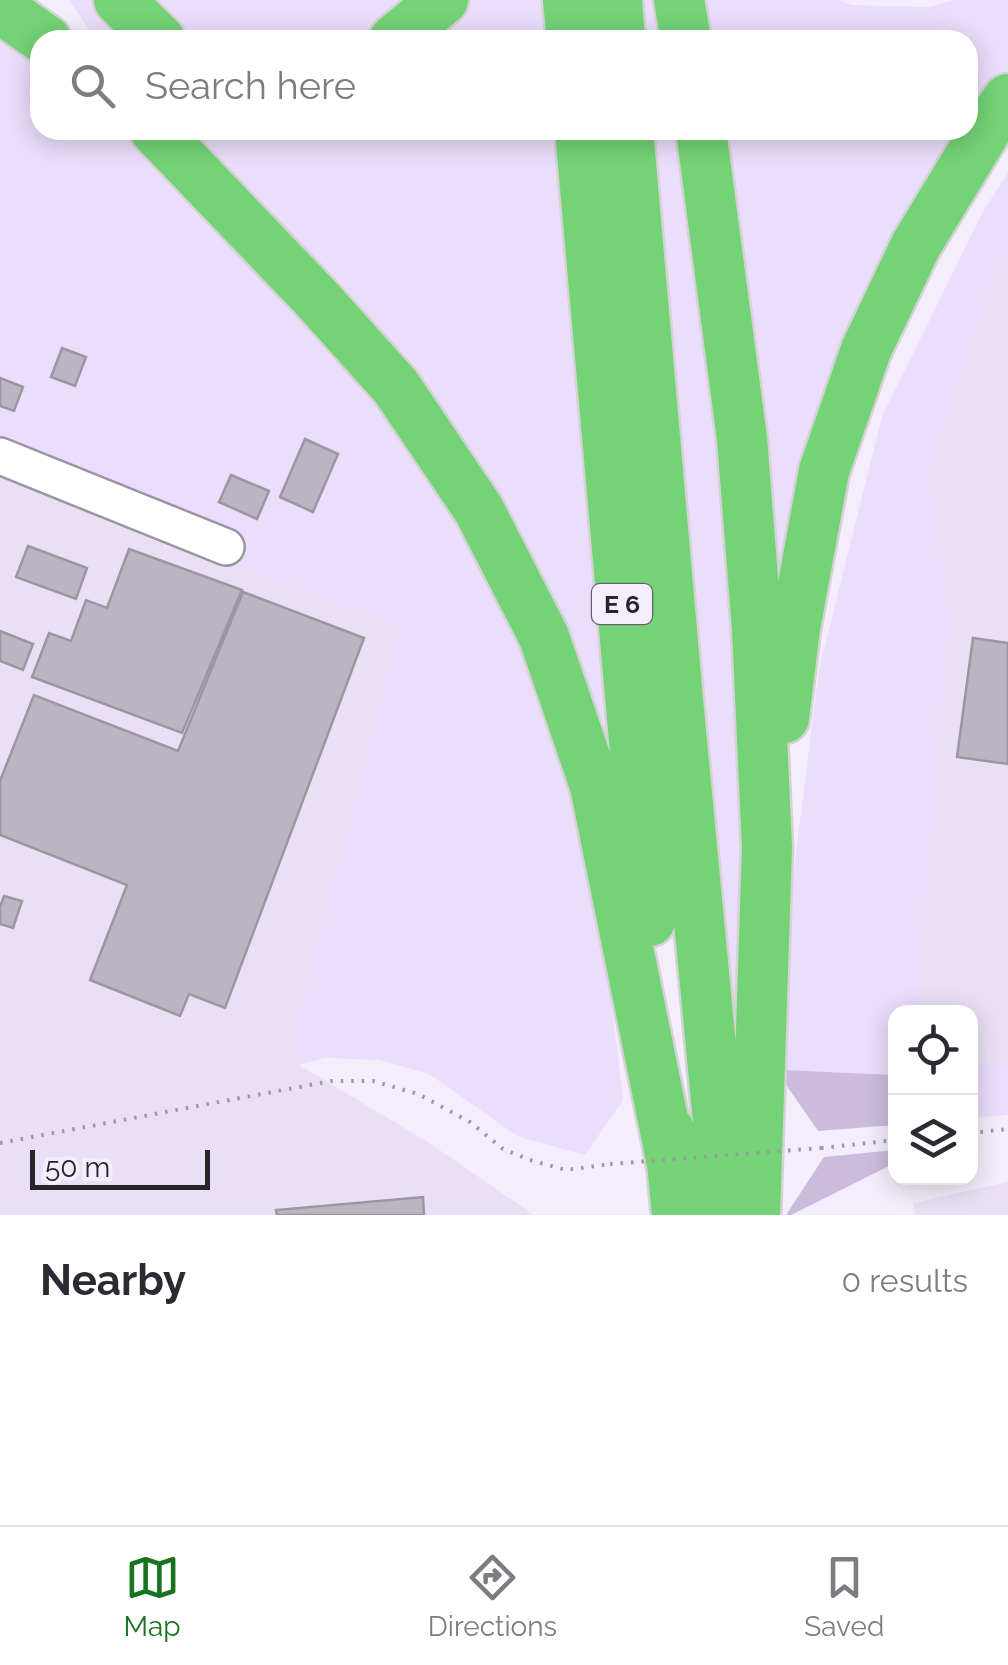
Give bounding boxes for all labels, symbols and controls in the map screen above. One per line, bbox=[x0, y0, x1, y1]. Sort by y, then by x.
search box bbox=[30, 30, 978, 140]
icon: search bbox=[65, 58, 120, 113]
text: Search here bbox=[145, 63, 356, 108]
road number: E 6 bbox=[592, 584, 652, 624]
map controls bbox=[888, 1005, 978, 1185]
button: locate bbox=[888, 1005, 978, 1095]
button: layers bbox=[888, 1095, 978, 1185]
scale bar bbox=[30, 1145, 210, 1190]
text: 50 m bbox=[45, 1151, 110, 1184]
text: Nearby bbox=[40, 1256, 186, 1305]
text: 0 results bbox=[841, 1262, 968, 1299]
tab: Map bbox=[124, 1550, 181, 1643]
tab: Directions bbox=[428, 1550, 557, 1643]
tab: Saved bbox=[804, 1550, 884, 1643]

